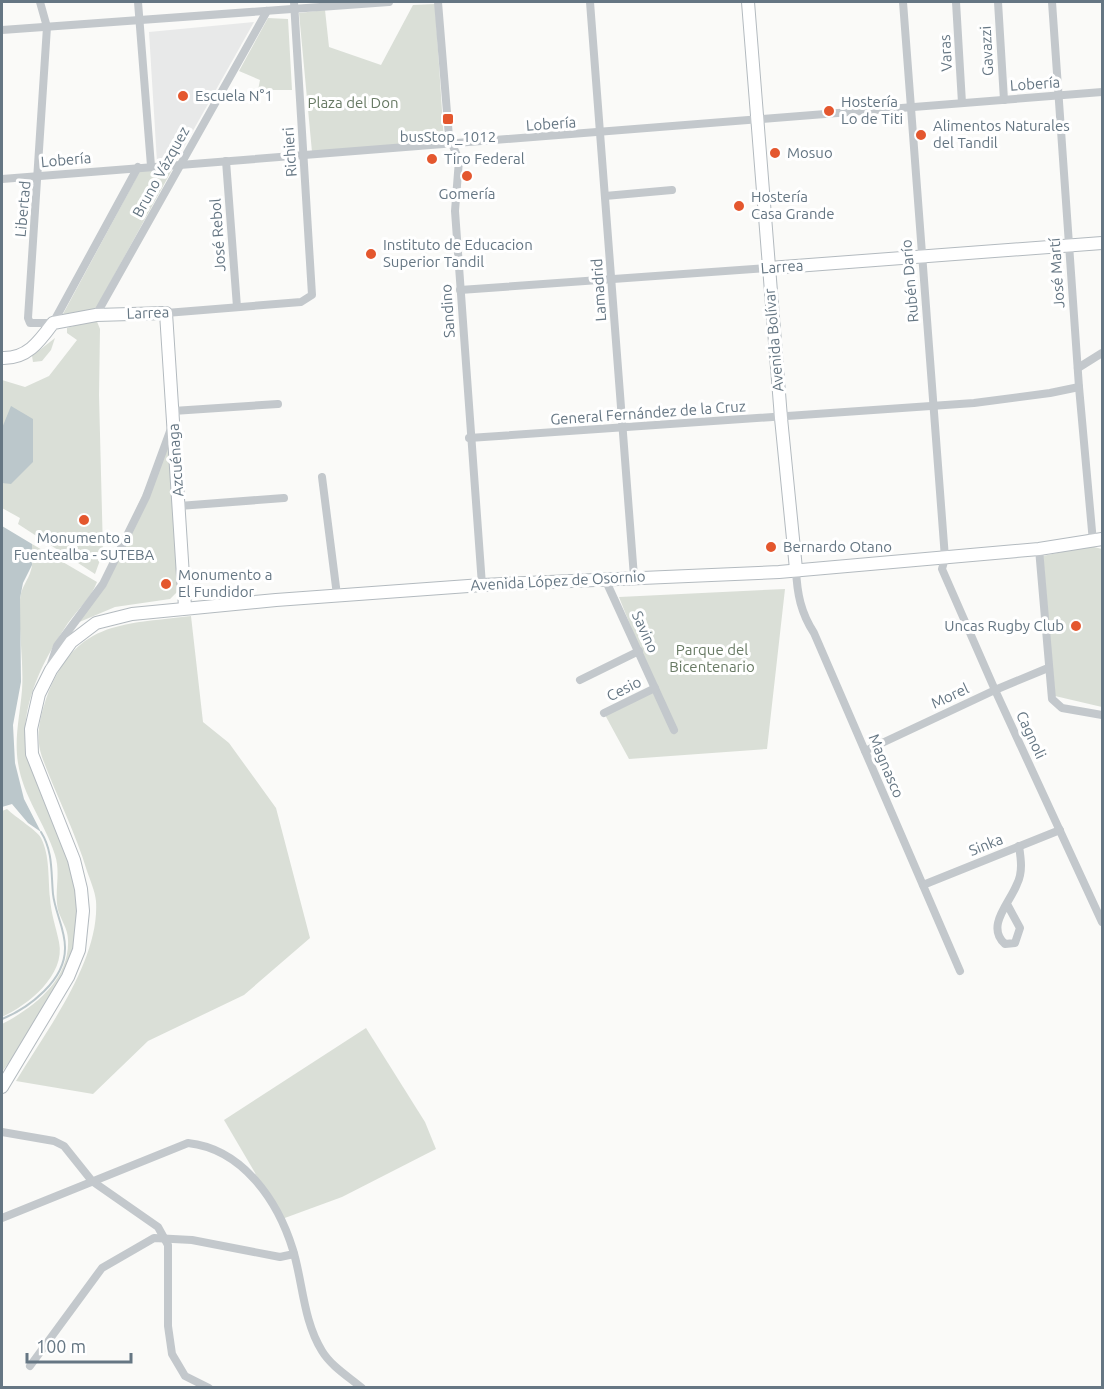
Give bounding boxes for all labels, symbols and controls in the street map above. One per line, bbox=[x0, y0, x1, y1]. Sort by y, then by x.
street label: Gavazzi bbox=[977, 26, 996, 76]
street label: Varas bbox=[936, 34, 955, 72]
street label: Lobería bbox=[1009, 73, 1061, 94]
place label: Escuela N°1 bbox=[195, 87, 273, 104]
marker: Escuela N°1 bbox=[176, 89, 190, 103]
place label: Hostería Lo de Titi bbox=[841, 93, 903, 127]
park label: Plaza del Don bbox=[307, 94, 399, 111]
marker: Hostería Lo de Titi bbox=[822, 104, 836, 118]
marker: busStop_1012 bbox=[441, 112, 455, 126]
street label: Lobería bbox=[525, 113, 577, 134]
place label: Alimentos Naturales del Tandil bbox=[933, 117, 1070, 151]
street label: Bruno Vázquez bbox=[129, 123, 192, 220]
street label: Richieri bbox=[279, 127, 300, 177]
place label: busStop_1012 bbox=[400, 128, 496, 145]
marker: Alimentos Naturales del Tandil bbox=[914, 128, 928, 142]
place label: Mosuo bbox=[787, 144, 833, 161]
marker: Mosuo bbox=[768, 146, 782, 160]
street label: Lobería bbox=[40, 149, 92, 170]
place label: Tiro Federal bbox=[444, 150, 525, 167]
marker: Tiro Federal bbox=[425, 152, 439, 166]
marker: Gomería bbox=[460, 169, 474, 183]
street label: Libertad bbox=[12, 180, 33, 238]
place label: Gomería bbox=[439, 185, 496, 202]
place label: Hostería Casa Grande bbox=[751, 188, 835, 222]
street label: José Rebol bbox=[206, 198, 229, 272]
marker: Hostería Casa Grande bbox=[732, 199, 746, 213]
place label: Instituto de Educacion Superior Tandil bbox=[383, 236, 533, 270]
street label: José Martí bbox=[1046, 237, 1067, 309]
street label: Rubén Darío bbox=[897, 239, 922, 323]
marker: Instituto de Educacion Superior Tandil bbox=[364, 247, 378, 261]
street label: Larrea bbox=[760, 257, 804, 276]
street label: Lamadrid bbox=[588, 258, 609, 322]
street label: Sandino bbox=[437, 284, 458, 339]
street label: Avenida Bolívar bbox=[760, 287, 786, 392]
street label: Larrea bbox=[126, 303, 170, 322]
street label: General Fernández de la Cruz bbox=[550, 397, 746, 428]
street label: Azcuénaga bbox=[164, 423, 187, 497]
marker: Monumento a Fuentealba - SUTEBA bbox=[77, 513, 91, 527]
place label: Monumento a Fuentealba - SUTEBA bbox=[14, 529, 155, 563]
place label: Bernardo Otano bbox=[783, 538, 892, 555]
marker: Bernardo Otano bbox=[764, 540, 778, 554]
place label: Monumento a El Fundidor bbox=[178, 566, 273, 600]
street label: Avenida López de Osornio bbox=[470, 567, 646, 594]
marker: Monumento a El Fundidor bbox=[159, 577, 173, 591]
street label: Savino bbox=[629, 608, 662, 655]
place label: Uncas Rugby Club bbox=[944, 617, 1064, 634]
marker: Uncas Rugby Club bbox=[1069, 619, 1083, 633]
park label: Parque del Bicentenario bbox=[669, 641, 755, 675]
street label: Cesio bbox=[604, 673, 644, 704]
street label: Morel bbox=[928, 679, 971, 712]
street label: Cagnoli bbox=[1013, 708, 1050, 761]
street label: Magnasco bbox=[865, 731, 908, 800]
street label: Sinka bbox=[966, 830, 1005, 859]
scale bar bbox=[27, 1326, 130, 1364]
text: 100 m bbox=[36, 1336, 86, 1356]

